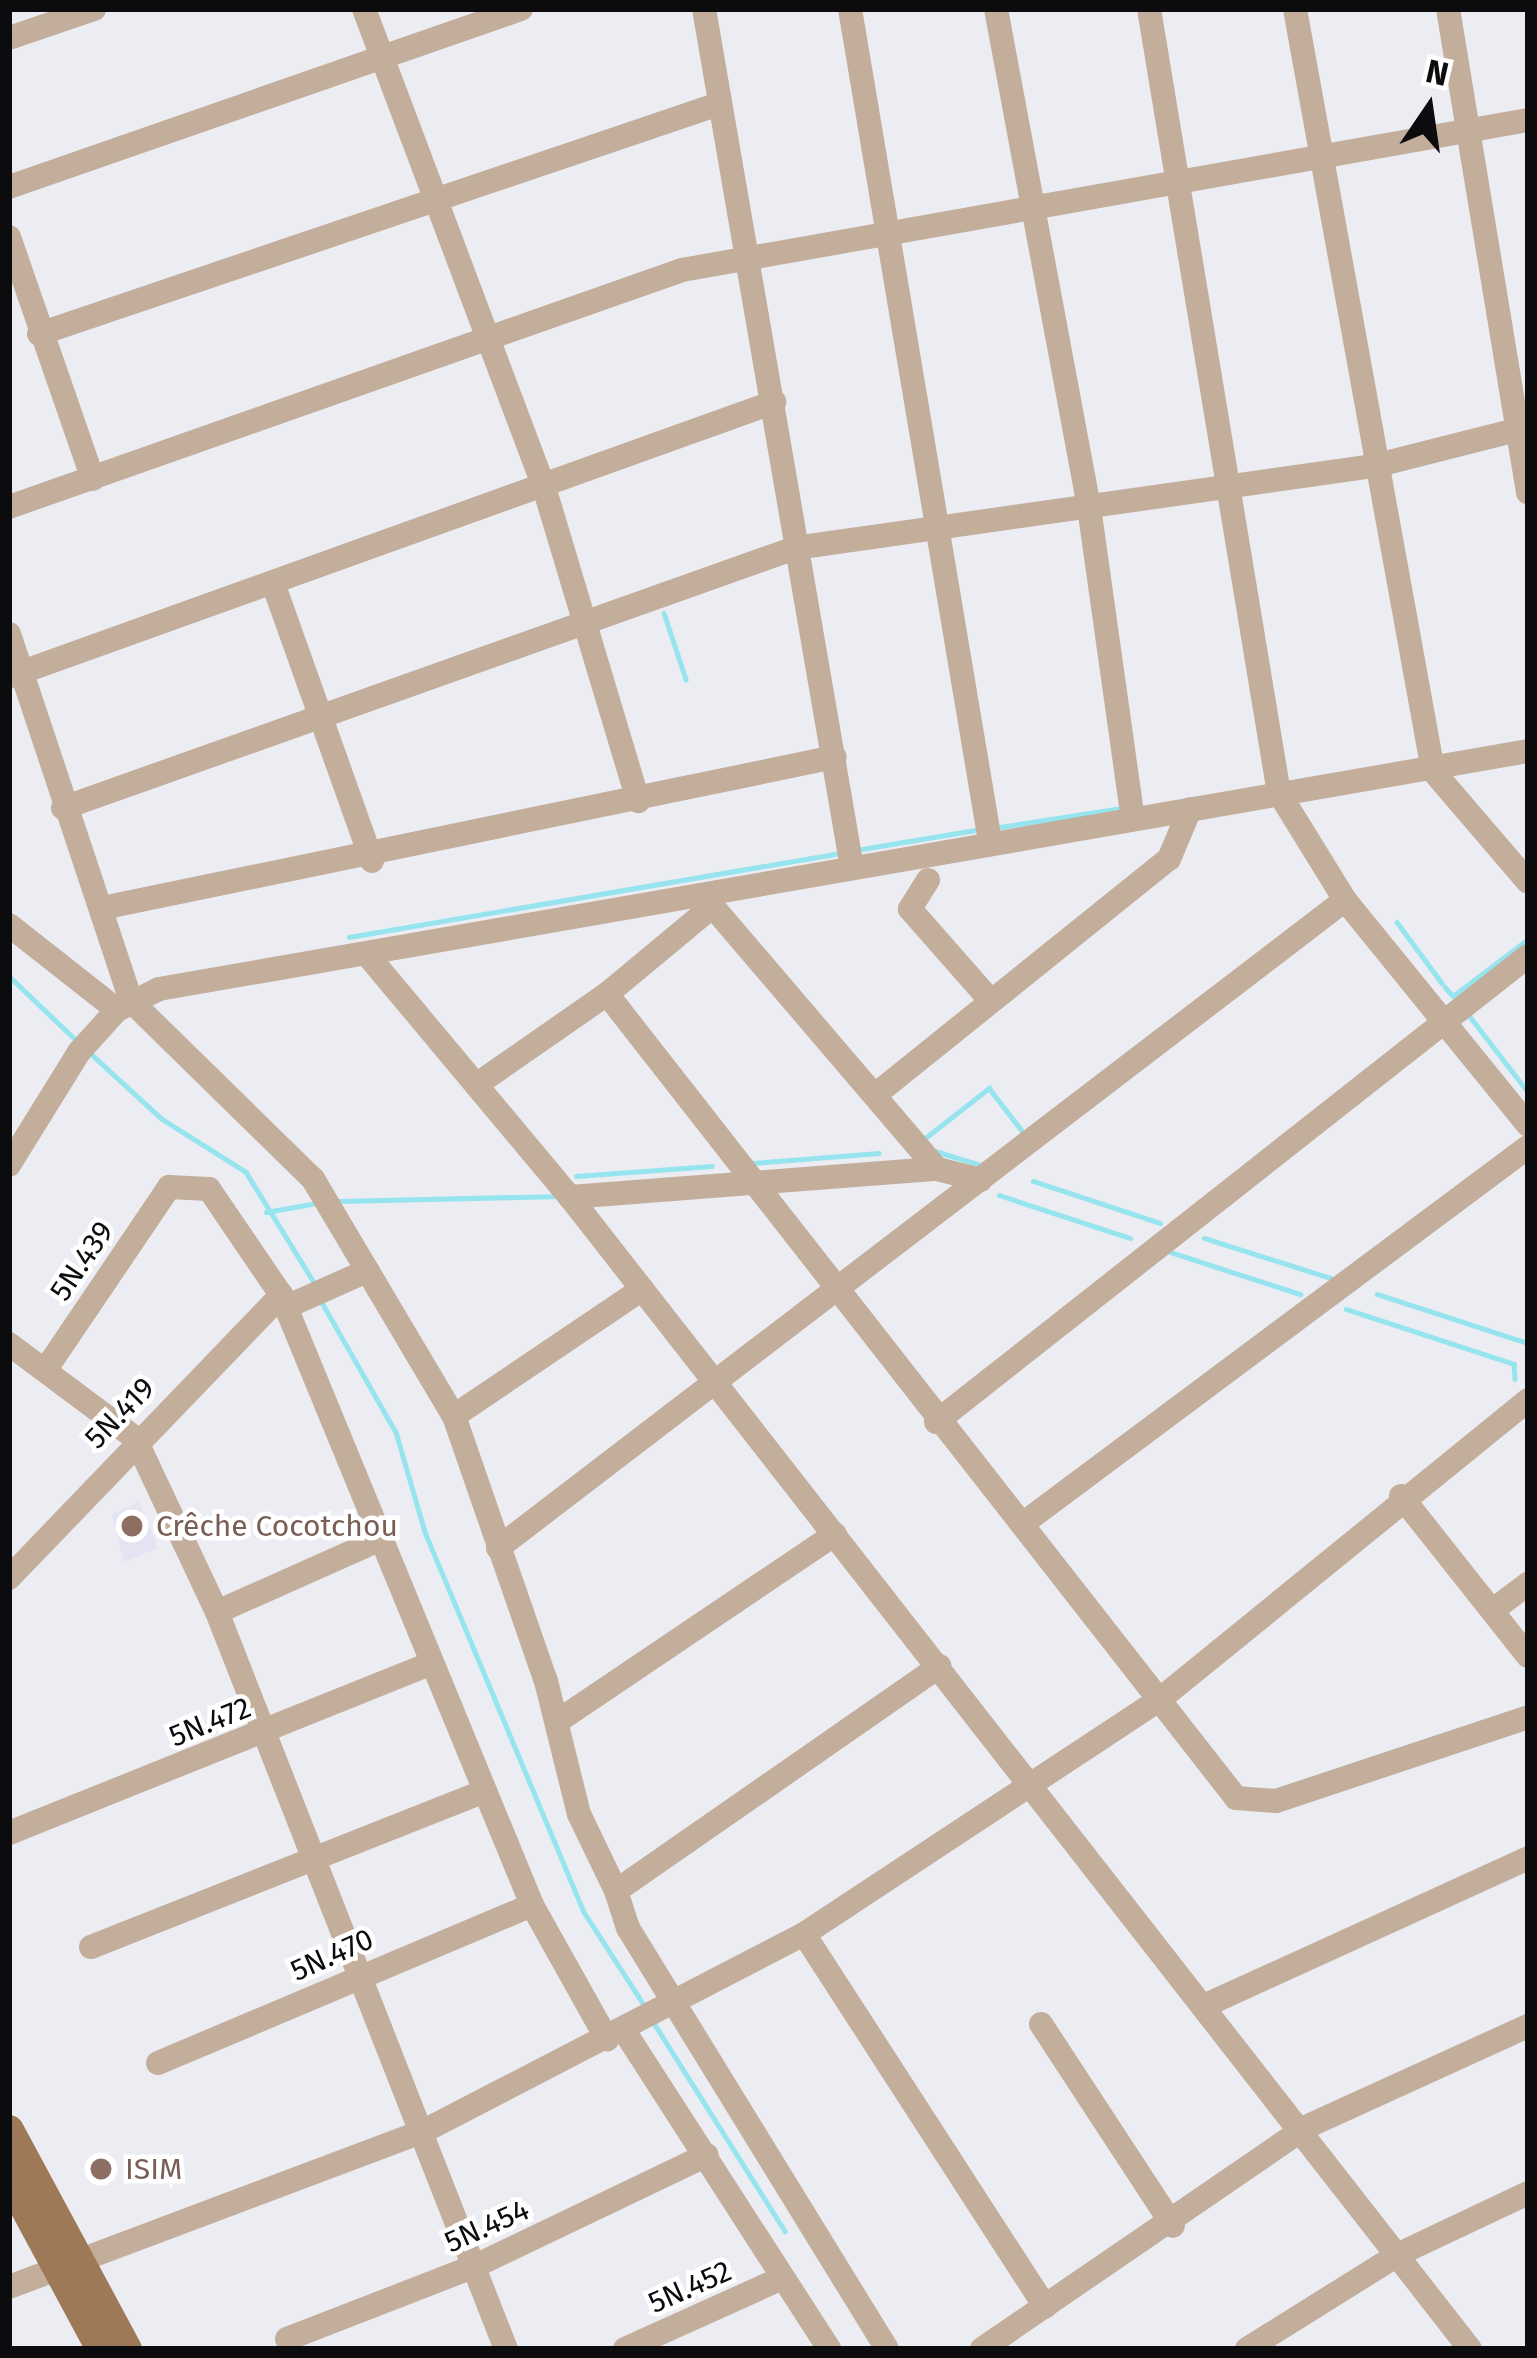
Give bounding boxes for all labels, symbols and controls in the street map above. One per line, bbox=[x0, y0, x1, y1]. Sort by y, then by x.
north arrow bbox=[1369, 48, 1489, 168]
text: N bbox=[1422, 51, 1452, 95]
street label: 5N.439 bbox=[43, 1215, 121, 1307]
street label: 5N.419 bbox=[78, 1370, 162, 1456]
place label: Crêche Cocotchou bbox=[156, 1508, 398, 1544]
marker: Crêche Cocotchou bbox=[119, 1513, 145, 1539]
street label: 5N.472 bbox=[164, 1689, 256, 1755]
street label: 5N.470 bbox=[285, 1921, 379, 1989]
place label: ISIM bbox=[125, 2151, 182, 2187]
marker: ISIM bbox=[88, 2156, 114, 2182]
street label: 5N.454 bbox=[439, 2192, 535, 2260]
street label: 5N.452 bbox=[643, 2253, 737, 2321]

